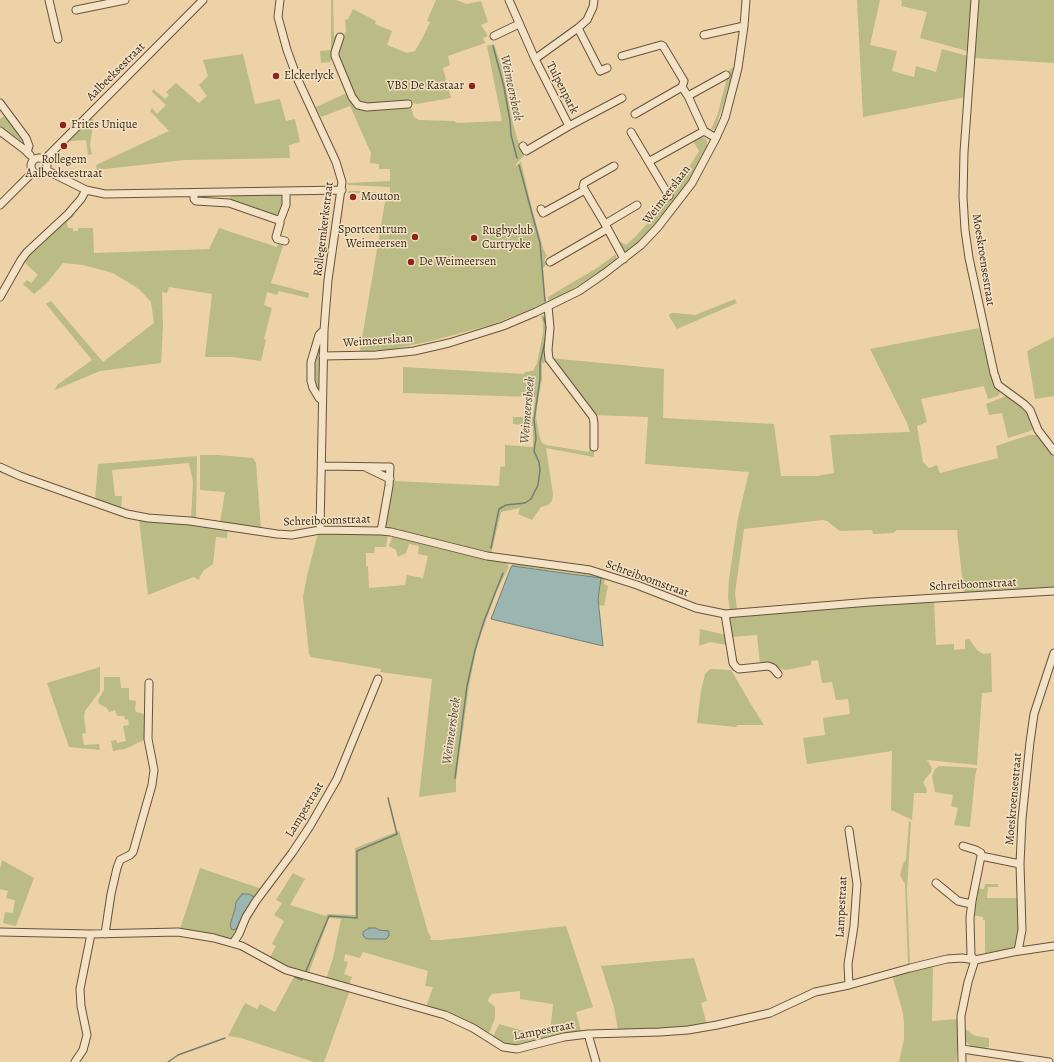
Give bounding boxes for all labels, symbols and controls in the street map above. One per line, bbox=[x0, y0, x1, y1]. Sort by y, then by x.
street label: Aalbeeksestraat bbox=[84, 40, 148, 104]
water label: Weimeersbeek bbox=[496, 53, 526, 123]
street label: Tulpenpark bbox=[543, 60, 581, 116]
place label: Elckerlyck bbox=[284, 69, 334, 83]
marker: Elckerlyck bbox=[271, 71, 281, 81]
place label: VBS De Kastaar bbox=[387, 79, 464, 93]
marker: VBS De Kastaar bbox=[467, 81, 477, 91]
place label: Frites Unique bbox=[71, 118, 137, 132]
marker: Frites Unique bbox=[58, 120, 68, 130]
marker: Rollegem Aalbeeksestraat bbox=[59, 141, 69, 151]
place label: Rollegem Aalbeeksestraat bbox=[26, 153, 102, 181]
street label: Weimeerslaan bbox=[640, 163, 694, 227]
street label: Rollegemkerkstraat bbox=[311, 181, 337, 277]
place label: Mouton bbox=[361, 190, 400, 204]
marker: Mouton bbox=[348, 192, 358, 202]
street label: Moeskroensestraat bbox=[969, 213, 997, 307]
place label: Sportcentrum Weimeersen bbox=[338, 223, 407, 251]
place label: Rugbyclub Curtrycke bbox=[482, 224, 533, 252]
marker: Sportcentrum Weimeersen bbox=[410, 232, 420, 242]
marker: Rugbyclub Curtrycke bbox=[469, 233, 479, 243]
place label: De Weimeersen bbox=[419, 255, 496, 269]
marker: De Weimeersen bbox=[406, 257, 416, 267]
street label: Weimeerslaan bbox=[343, 331, 413, 351]
water label: Weimeersbeek bbox=[517, 376, 539, 444]
street label: Schreiboomstraat bbox=[283, 512, 371, 530]
street label: Schreiboomstraat bbox=[604, 557, 690, 601]
street label: Schreiboomstraat bbox=[929, 576, 1017, 594]
water label: Weimeersbeek bbox=[440, 696, 464, 766]
street label: Moeskroensestraat bbox=[1003, 752, 1025, 846]
street label: Lampestraat bbox=[283, 780, 327, 840]
street label: Lampestraat bbox=[833, 876, 851, 938]
street label: Lampestraat bbox=[512, 1018, 576, 1044]

